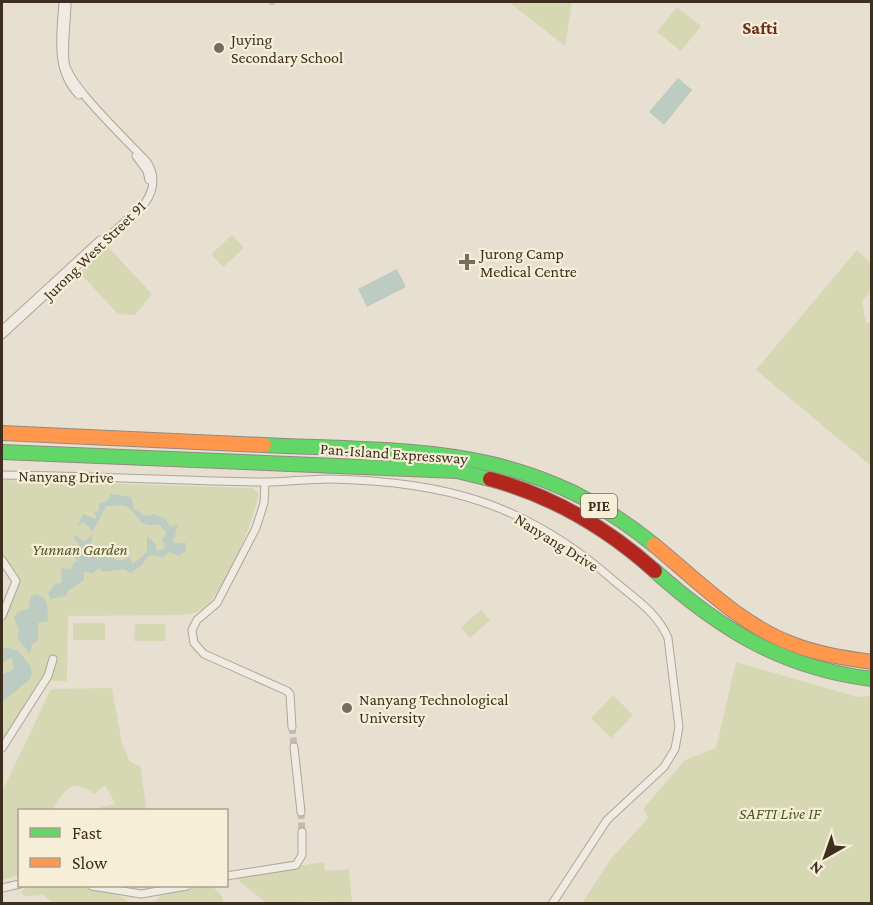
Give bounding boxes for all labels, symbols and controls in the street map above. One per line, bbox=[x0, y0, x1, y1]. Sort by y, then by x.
district label: Safti bbox=[742, 18, 778, 38]
place label: Juying Secondary School bbox=[229, 31, 343, 67]
marker: Juying Secondary School bbox=[212, 41, 226, 55]
street label: Jurong West Street 91 bbox=[38, 197, 150, 306]
place label: Jurong Camp Medical Centre bbox=[478, 245, 577, 280]
marker: Jurong Camp Medical Centre bbox=[458, 253, 476, 271]
street label: Pan-Island Expressway bbox=[320, 440, 469, 468]
street label: Nanyang Drive bbox=[18, 467, 114, 487]
road number: PIE bbox=[581, 494, 617, 518]
street label: Nanyang Drive bbox=[511, 510, 602, 576]
park label: Yunnan Garden bbox=[32, 541, 128, 558]
place label: Nanyang Technological University bbox=[359, 691, 509, 727]
marker: Nanyang Technological University bbox=[340, 701, 354, 715]
park label: SAFTI Live IF bbox=[739, 805, 822, 822]
legend bbox=[18, 809, 228, 887]
text: Fast bbox=[72, 823, 103, 843]
north arrow bbox=[795, 827, 855, 887]
text: Slow bbox=[72, 853, 108, 873]
text: N bbox=[806, 858, 825, 878]

